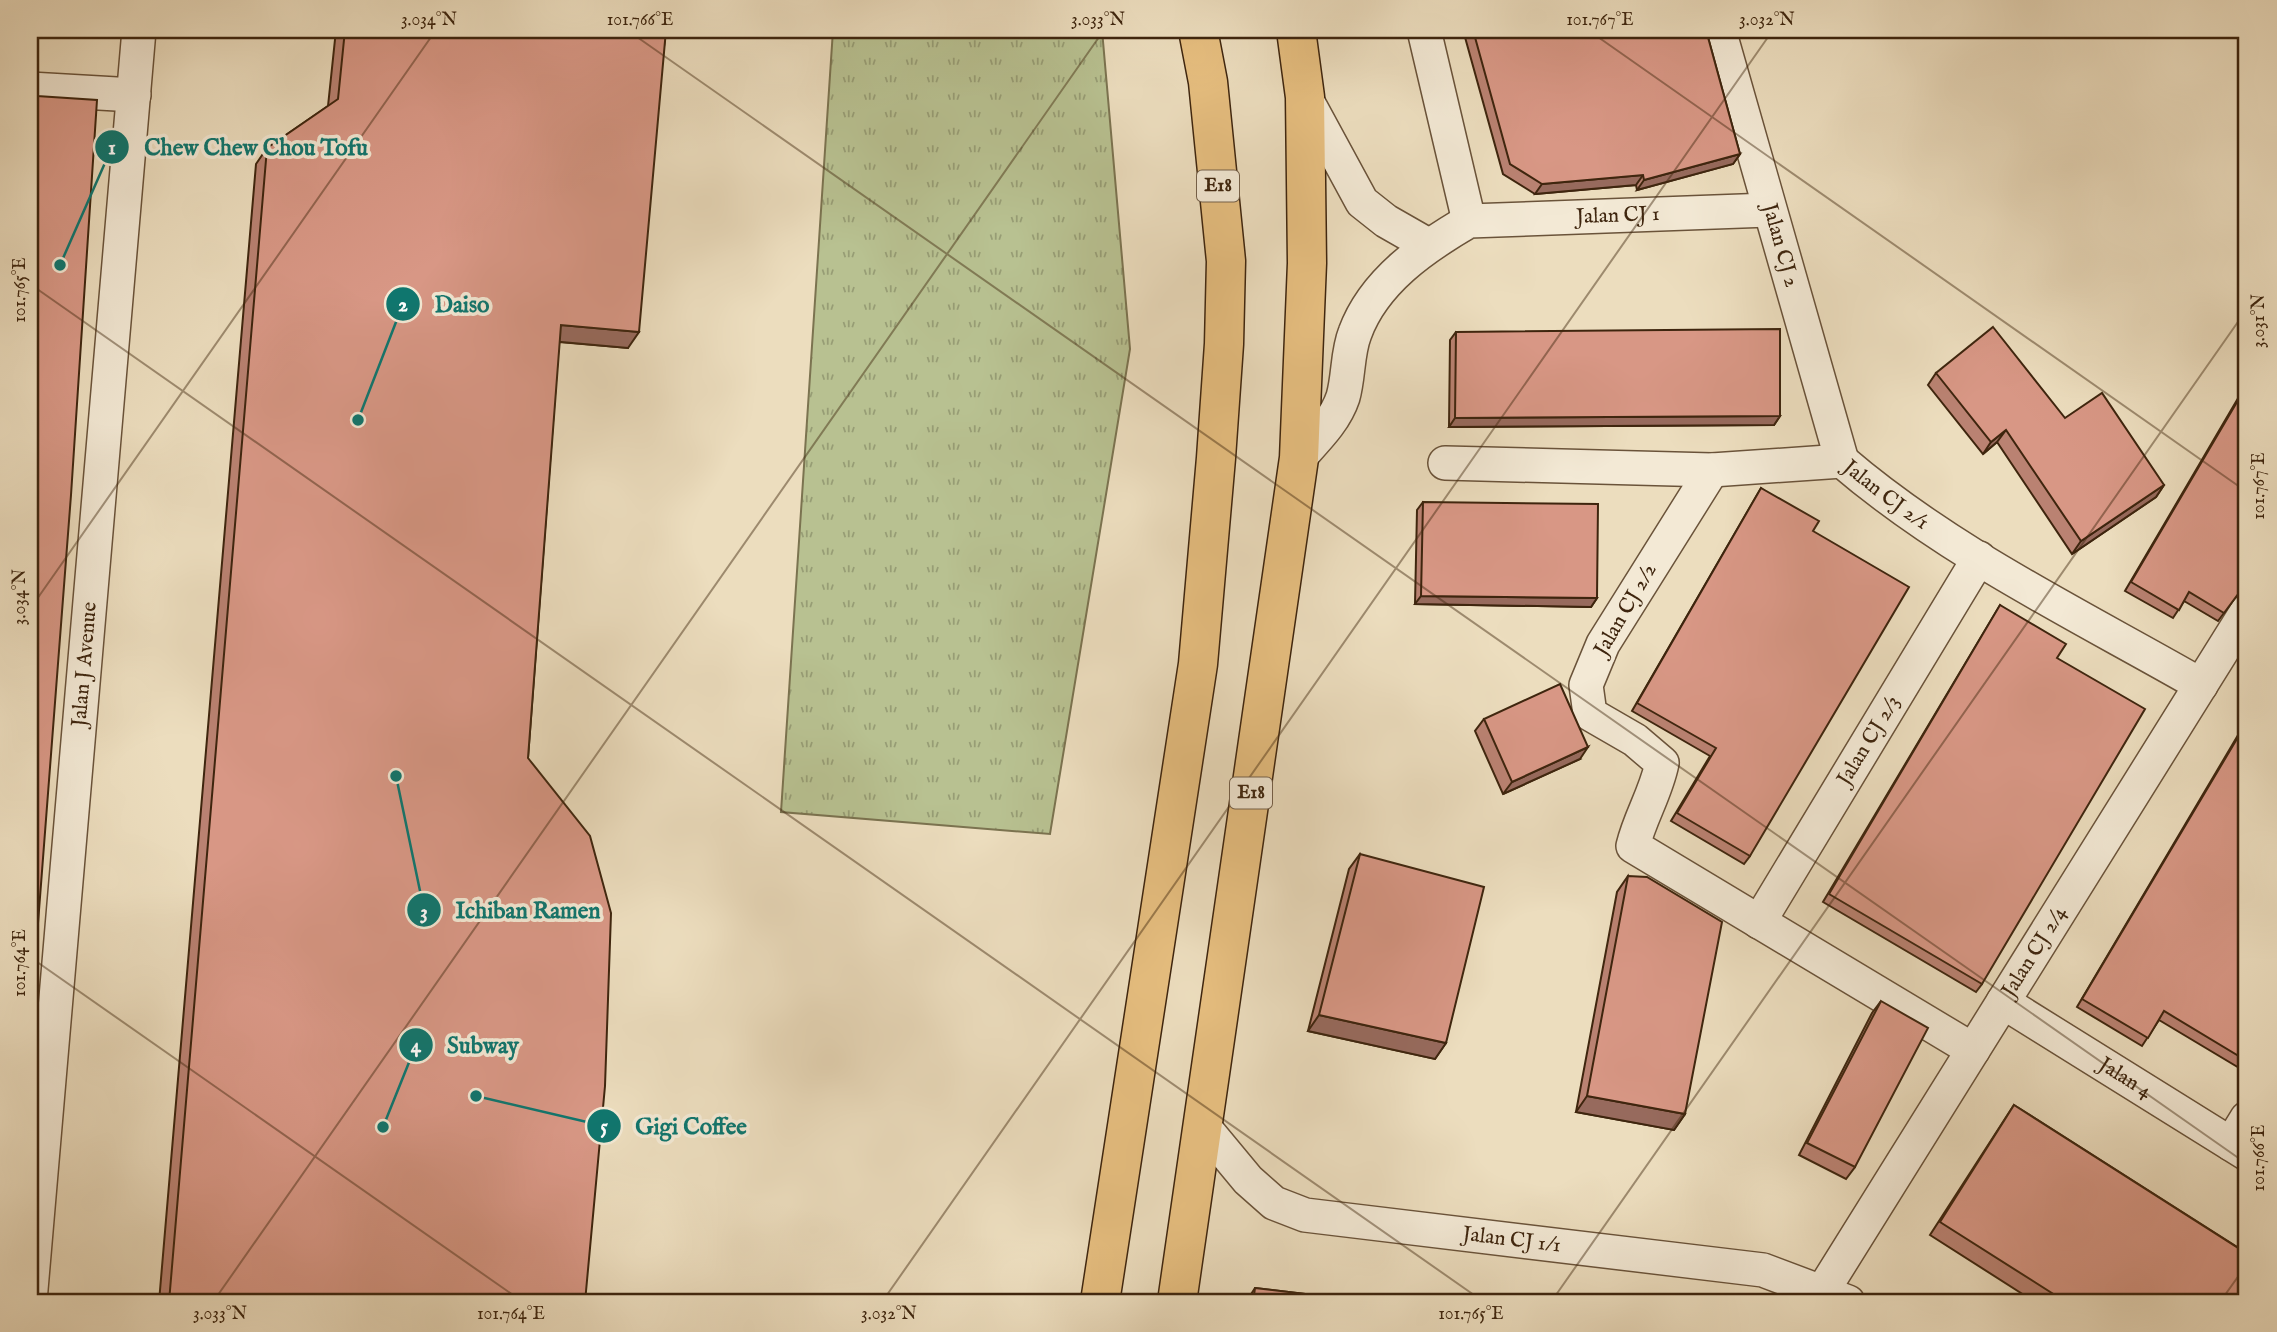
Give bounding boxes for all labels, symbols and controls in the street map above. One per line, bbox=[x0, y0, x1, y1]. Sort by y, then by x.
text: 3.034°N bbox=[401, 9, 458, 32]
text: 101.766°E bbox=[607, 9, 673, 32]
text: 3.033°N bbox=[1071, 9, 1125, 32]
text: 101.767°E bbox=[1566, 9, 1634, 32]
text: 3.032°N bbox=[1739, 9, 1795, 32]
callout: Chew Chew Chou Tofu bbox=[95, 125, 381, 169]
text: Chew Chew Chou Tofu bbox=[144, 134, 368, 163]
text: 1 bbox=[108, 135, 116, 162]
road number: E18 bbox=[1197, 170, 1239, 202]
street label: Jalan CJ 2 bbox=[1755, 199, 1805, 290]
street label: Jalan CJ 1 bbox=[1573, 201, 1660, 231]
text: 101.765°E bbox=[9, 257, 32, 323]
callout: Daiso bbox=[386, 282, 504, 326]
text: Daiso bbox=[434, 291, 490, 320]
text: 2 bbox=[398, 292, 408, 319]
text: 3.031°N bbox=[2248, 294, 2271, 348]
text: 101.767°E bbox=[2248, 452, 2271, 520]
street label: Jalan CJ 2/1 bbox=[1836, 453, 1934, 536]
street label: Jalan CJ 2/2 bbox=[1588, 559, 1663, 663]
text: 3.034°N bbox=[9, 568, 32, 625]
street label: Jalan J Avenue bbox=[66, 600, 103, 730]
street label: Jalan CJ 2/3 bbox=[1830, 690, 1906, 792]
road number: E18 bbox=[1230, 778, 1272, 808]
callout: Ichiban Ramen bbox=[406, 888, 614, 932]
text: Ichiban Ramen bbox=[455, 897, 601, 926]
text: 3 bbox=[420, 899, 428, 926]
street label: Jalan CJ 2/4 bbox=[1995, 901, 2073, 1004]
text: 101.764°E bbox=[9, 929, 32, 997]
callout: Subway bbox=[398, 1023, 533, 1067]
text: Subway bbox=[447, 1032, 520, 1061]
text: 4 bbox=[411, 1033, 422, 1060]
street label: Jalan 4 bbox=[2092, 1050, 2158, 1105]
callout: Gigi Coffee bbox=[587, 1104, 761, 1148]
text: Gigi Coffee bbox=[635, 1113, 747, 1142]
text: 5 bbox=[600, 1114, 608, 1141]
text: 101.766°E bbox=[2248, 1125, 2271, 1191]
street label: Jalan CJ 1/1 bbox=[1459, 1220, 1562, 1259]
text: 3.033°N bbox=[193, 1303, 247, 1326]
text: 101.764°E bbox=[477, 1303, 545, 1326]
text: 3.032°N bbox=[861, 1303, 917, 1326]
text: 101.765°E bbox=[1438, 1303, 1504, 1326]

